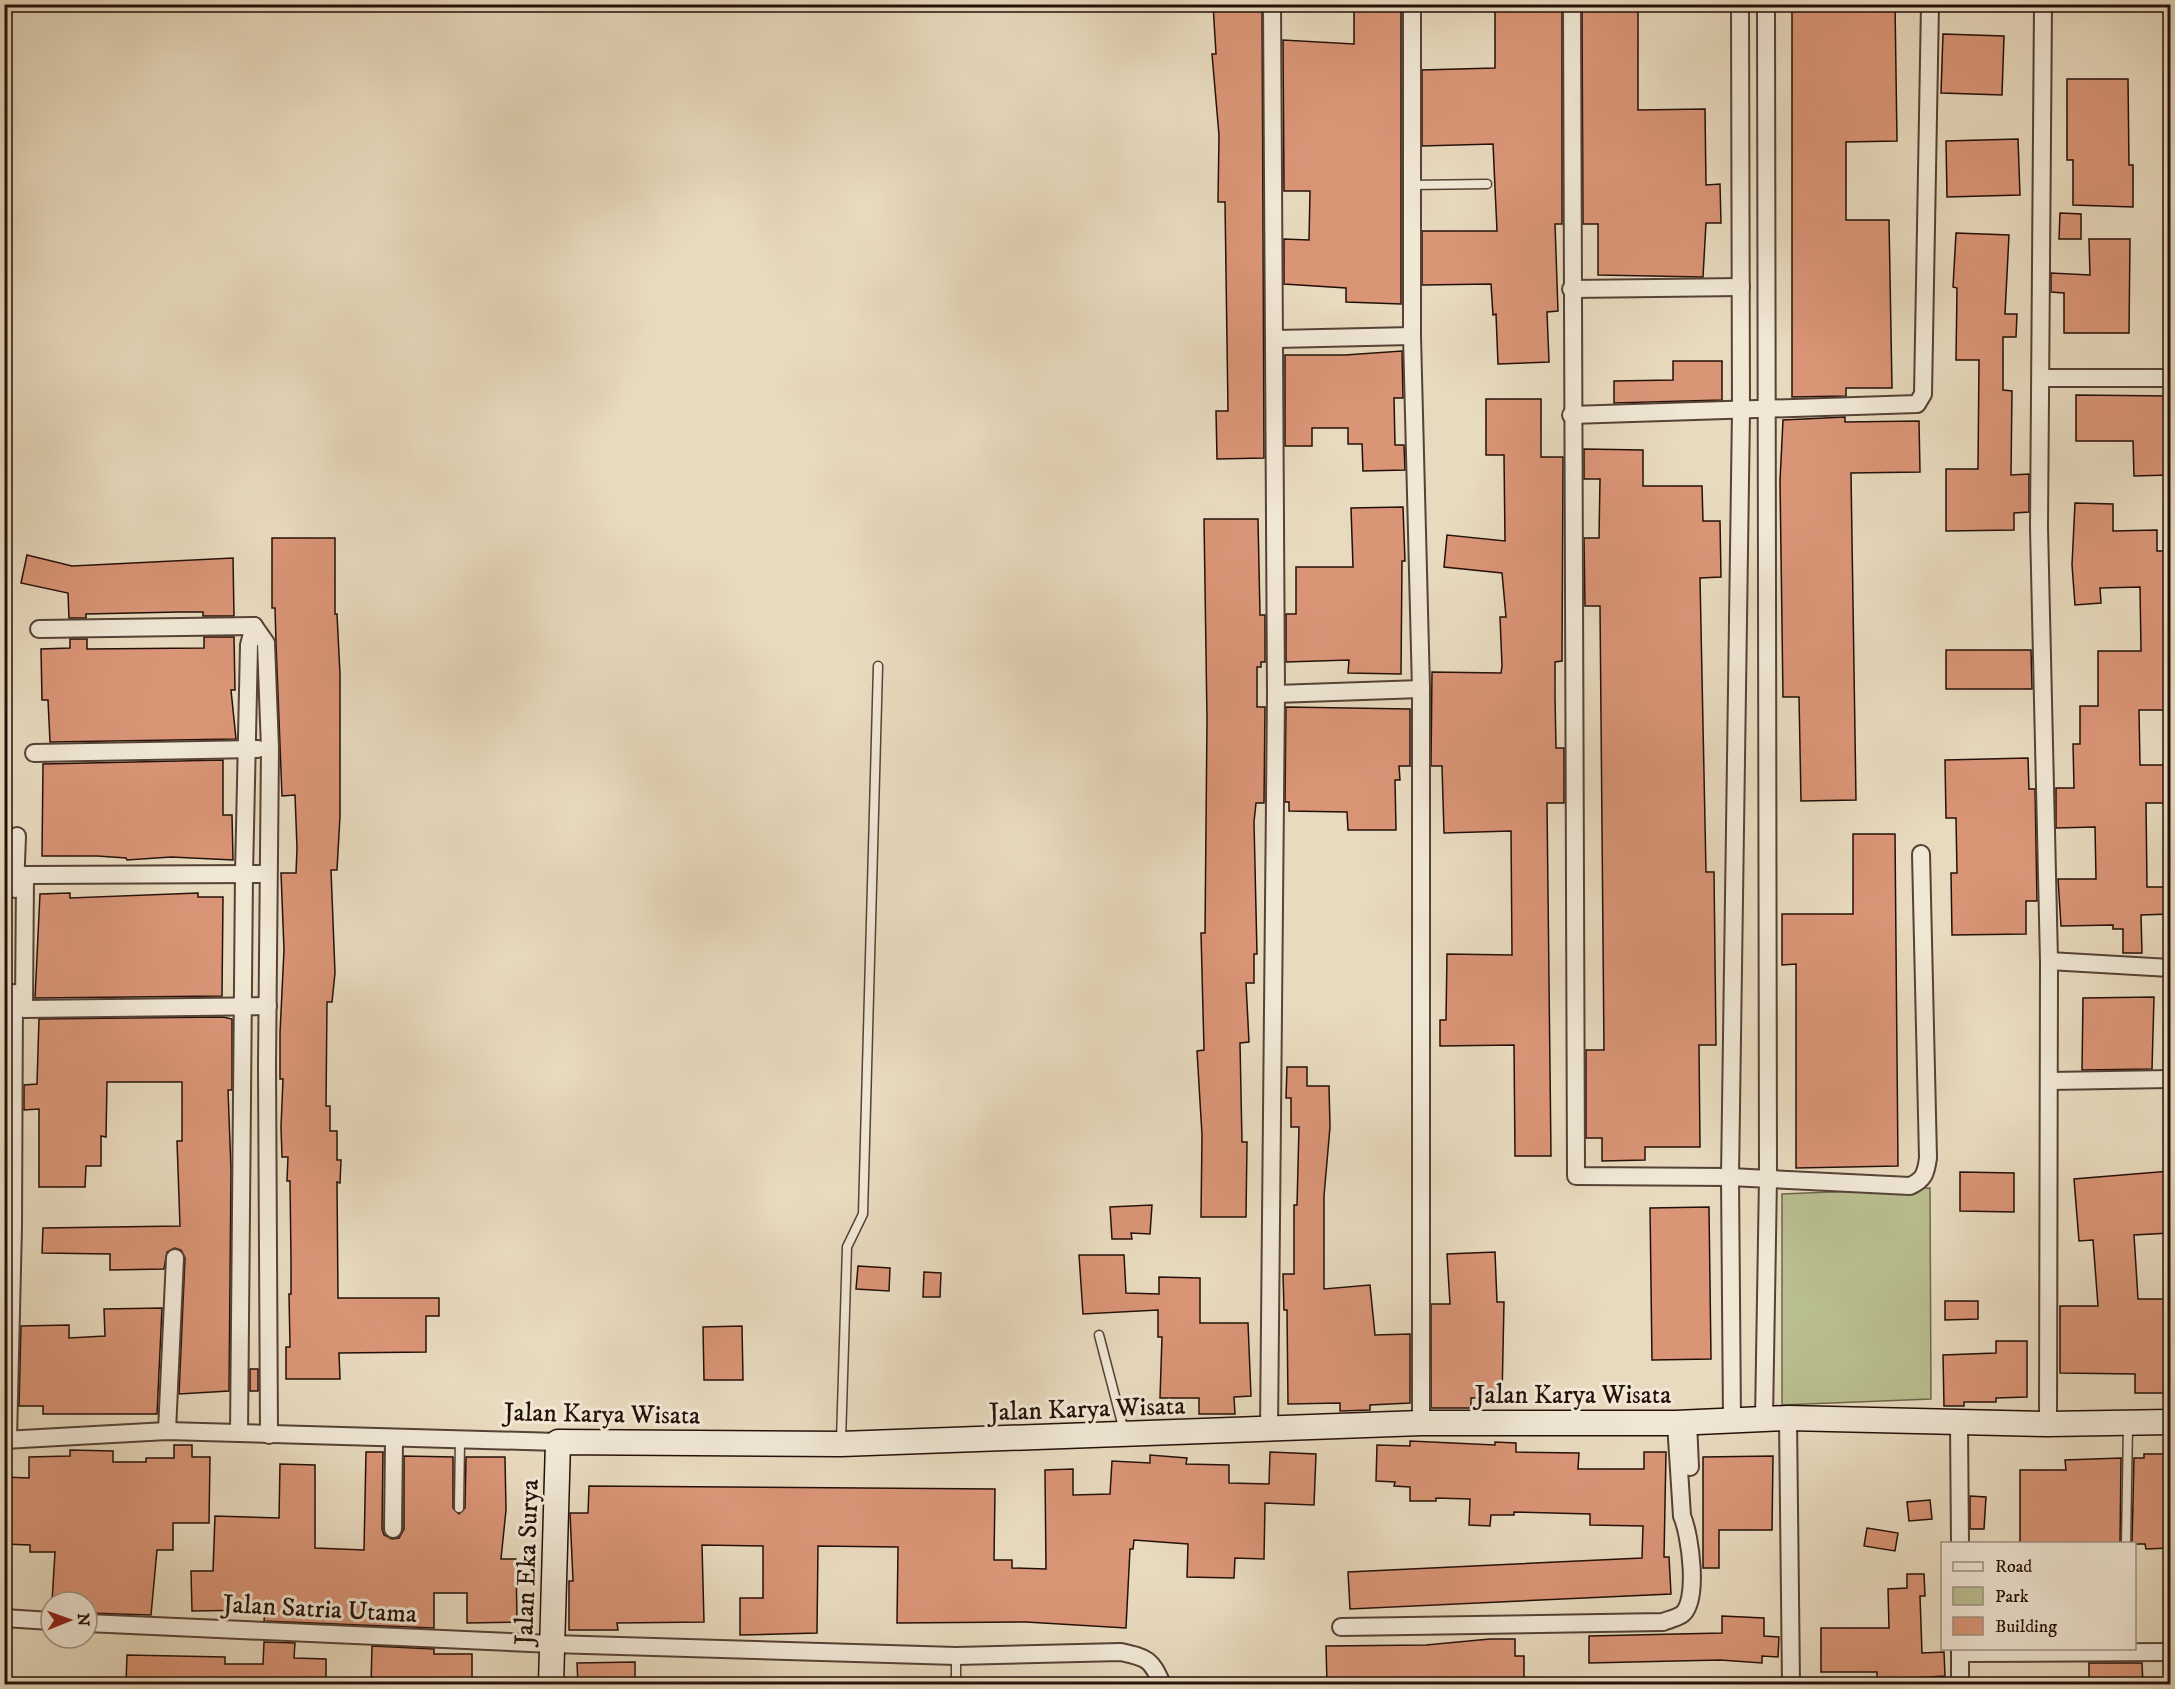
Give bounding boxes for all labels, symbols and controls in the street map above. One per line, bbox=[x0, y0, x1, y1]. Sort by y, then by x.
street label: Jalan Karya Wisata bbox=[1473, 1379, 1671, 1412]
street label: Jalan Karya Wisata bbox=[986, 1390, 1186, 1429]
street label: Jalan Karya Wisata bbox=[501, 1396, 700, 1433]
street label: Jalan Eka Surya bbox=[508, 1478, 547, 1648]
legend bbox=[1941, 1542, 2136, 1650]
text: Road bbox=[1995, 1556, 2032, 1578]
text: Park bbox=[1995, 1586, 2029, 1608]
street label: Jalan Satria Utama bbox=[220, 1588, 418, 1631]
north arrow bbox=[39, 1590, 99, 1650]
text: N bbox=[73, 1613, 93, 1626]
text: Building bbox=[1995, 1616, 2057, 1638]

